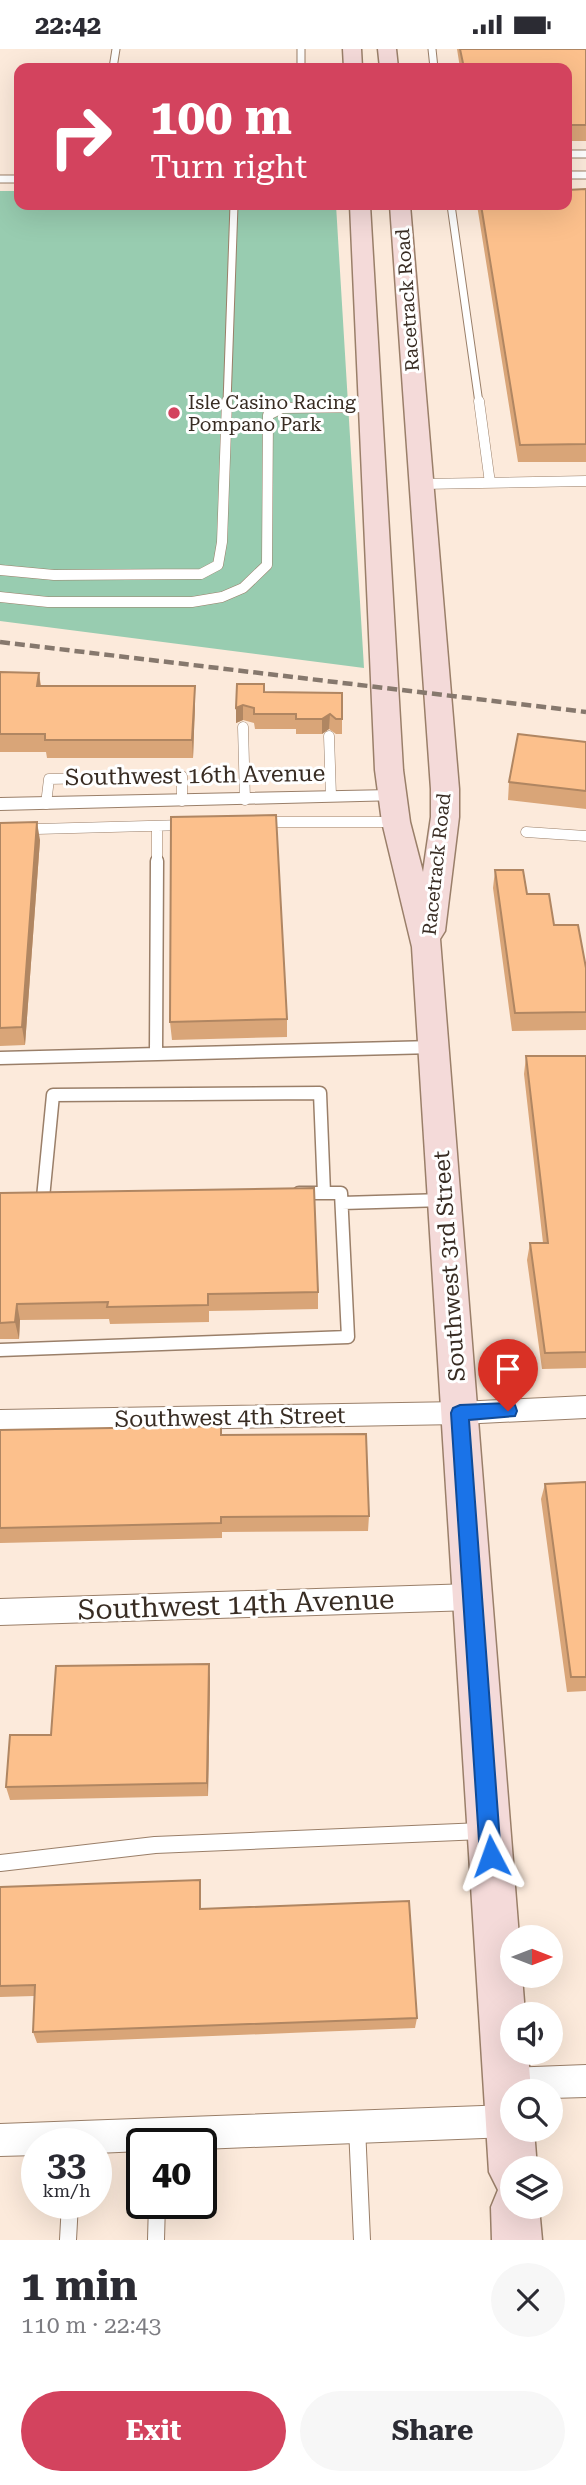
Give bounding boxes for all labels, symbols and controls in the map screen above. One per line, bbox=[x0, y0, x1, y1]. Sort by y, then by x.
text: 22:42 bbox=[35, 10, 101, 40]
text: 100 m bbox=[150, 89, 292, 146]
icon: right bbox=[35, 91, 126, 182]
text: Turn right bbox=[150, 148, 307, 186]
street label: Racetrack Road bbox=[391, 228, 424, 372]
place label: Isle Casino Racing Pompano Park bbox=[188, 391, 356, 436]
marker: Isle Casino Racing Pompano Park bbox=[166, 405, 182, 421]
street label: Southwest 16th Avenue bbox=[65, 760, 325, 791]
street label: Racetrack Road bbox=[418, 792, 455, 936]
street label: Southwest 3rd Street bbox=[428, 1149, 471, 1382]
pin bbox=[478, 1339, 538, 1411]
icon: arrive bbox=[489, 1350, 527, 1388]
street label: Southwest 4th Street bbox=[114, 1402, 346, 1433]
street label: Southwest 14th Avenue bbox=[77, 1582, 395, 1627]
position arrow bbox=[454, 1819, 528, 1893]
north arrow bbox=[500, 1925, 564, 1988]
map controls bbox=[500, 1925, 563, 2219]
button: sound bbox=[500, 2002, 563, 2065]
button: search bbox=[500, 2079, 563, 2142]
speed limit sign: 40 bbox=[126, 2128, 217, 2219]
text: 33 bbox=[47, 2144, 86, 2185]
button: layers bbox=[500, 2156, 563, 2219]
text: km/h bbox=[42, 2180, 91, 2201]
text: 1 min bbox=[21, 2261, 138, 2310]
button: close bbox=[491, 2263, 565, 2337]
text: 110 m · 22:43 bbox=[21, 2312, 161, 2339]
button: Exit bbox=[21, 2391, 286, 2471]
button: Share bbox=[300, 2391, 565, 2471]

